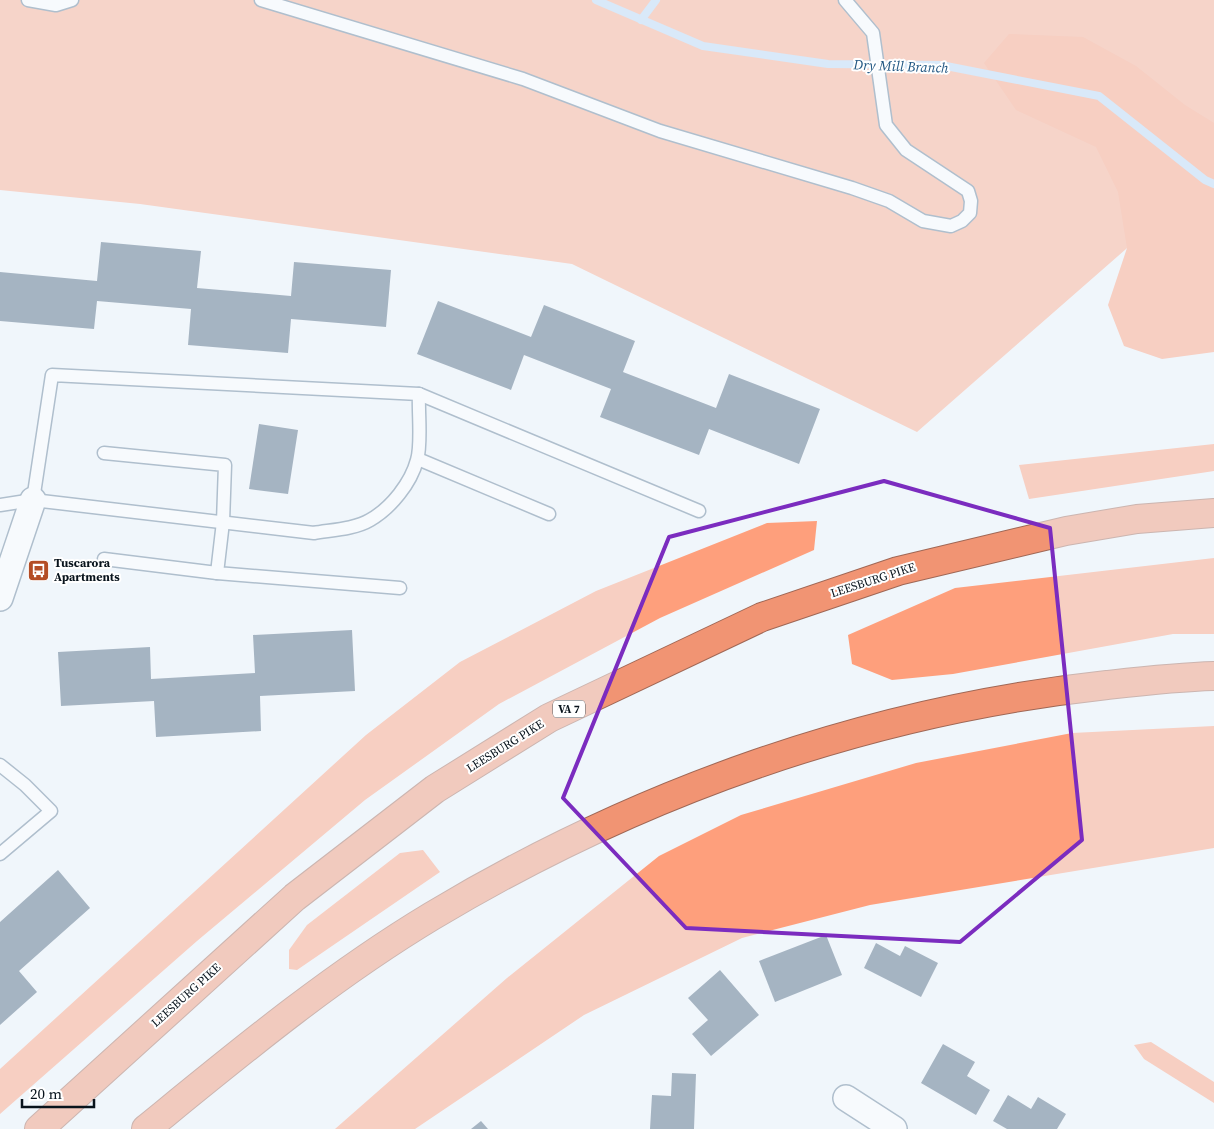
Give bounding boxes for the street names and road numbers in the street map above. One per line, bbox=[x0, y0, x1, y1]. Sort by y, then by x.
street label: LEESBURG PIKE bbox=[829, 559, 917, 601]
road number: VA 7 bbox=[553, 701, 585, 718]
street label: LEESBURG PIKE bbox=[463, 716, 547, 776]
street label: LEESBURG PIKE bbox=[148, 960, 224, 1030]

